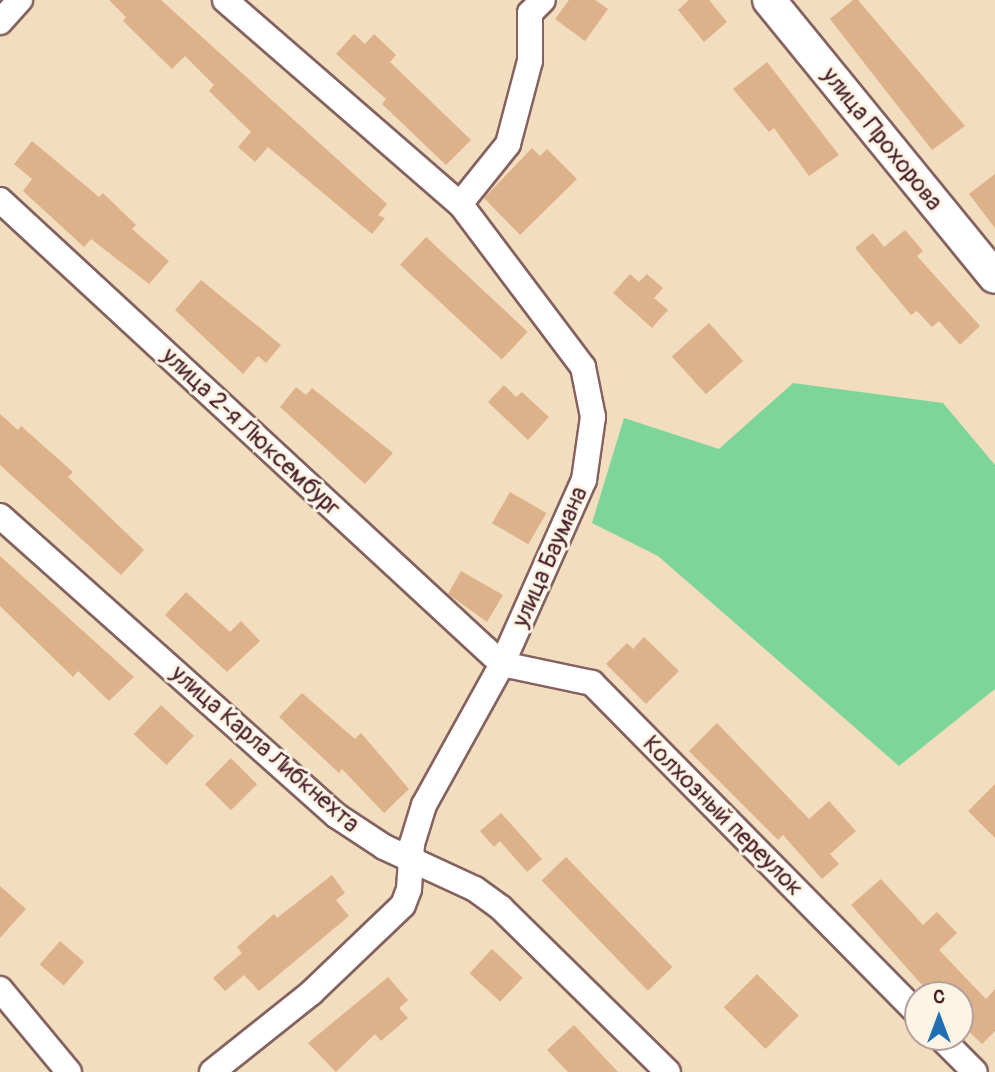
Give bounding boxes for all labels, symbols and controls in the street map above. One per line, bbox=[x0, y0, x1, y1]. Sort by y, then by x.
street label: улица Прохорова bbox=[816, 62, 948, 216]
street label: улица 2-я Люксембург bbox=[156, 342, 346, 522]
street label: улица Баумана bbox=[506, 482, 594, 632]
street label: улица Карла Либкнехта bbox=[165, 659, 365, 839]
street label: Колхозный переулок bbox=[637, 730, 809, 902]
north arrow bbox=[904, 981, 974, 1051]
text: С bbox=[933, 985, 945, 1009]

